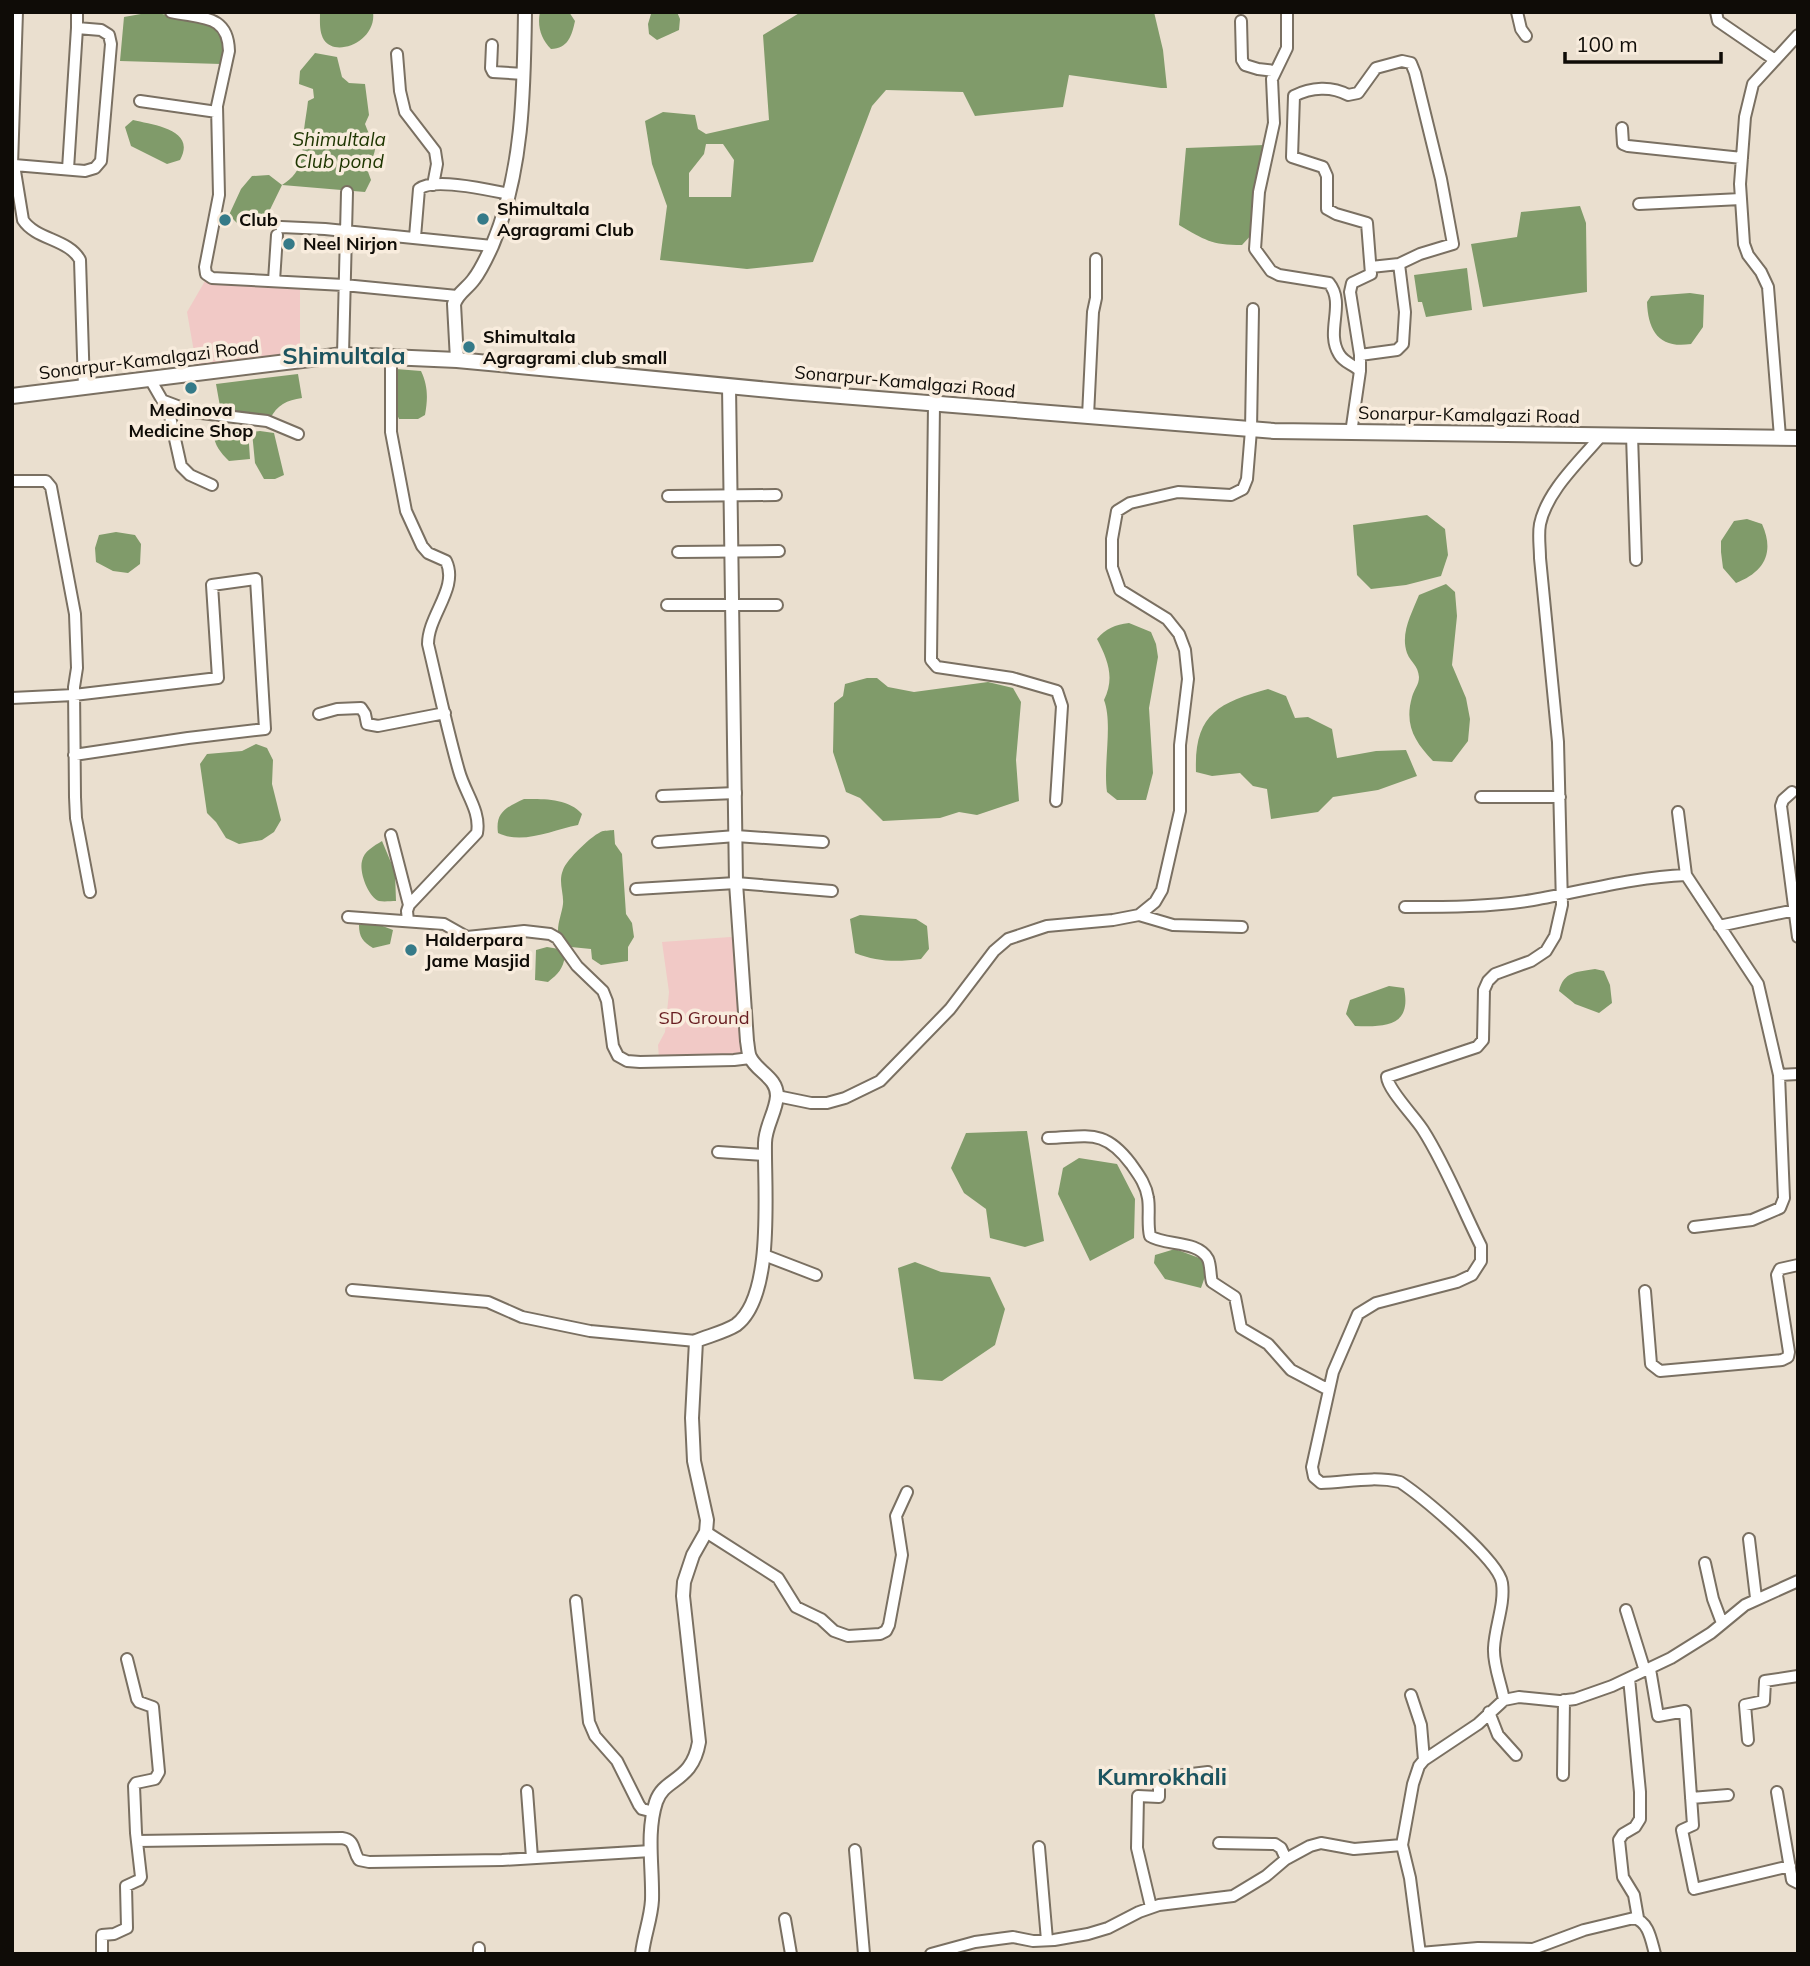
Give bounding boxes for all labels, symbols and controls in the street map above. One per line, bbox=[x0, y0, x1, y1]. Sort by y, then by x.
scale bar bbox=[1565, 21, 1721, 65]
text: 100 m bbox=[1576, 31, 1638, 57]
water label: Shimultala Club pond bbox=[292, 127, 386, 173]
place label: Shimultala Agragrami Club bbox=[497, 197, 634, 241]
place label: Club bbox=[239, 208, 278, 231]
marker: Shimultala Agragrami Club bbox=[475, 211, 491, 227]
marker: Club bbox=[217, 212, 233, 228]
place label: Neel Nirjon bbox=[303, 232, 398, 255]
marker: Neel Nirjon bbox=[281, 236, 297, 252]
place label: Shimultala Agragrami club small bbox=[483, 325, 667, 369]
street label: Sonarpur-Kamalgazi Road bbox=[38, 335, 260, 384]
marker: Shimultala Agragrami club small bbox=[461, 339, 477, 355]
district label: Shimultala bbox=[282, 340, 406, 370]
street label: Sonarpur-Kamalgazi Road bbox=[794, 360, 1016, 403]
marker: Medinova Medicine Shop bbox=[183, 380, 199, 396]
place label: Medinova Medicine Shop bbox=[128, 398, 254, 442]
street label: Sonarpur-Kamalgazi Road bbox=[1358, 401, 1580, 428]
place label: Halderpara Jame Masjid bbox=[425, 928, 530, 972]
marker: Halderpara Jame Masjid bbox=[403, 942, 419, 958]
park label: SD Ground bbox=[659, 1006, 749, 1029]
district label: Kumrokhali bbox=[1097, 1761, 1227, 1791]

